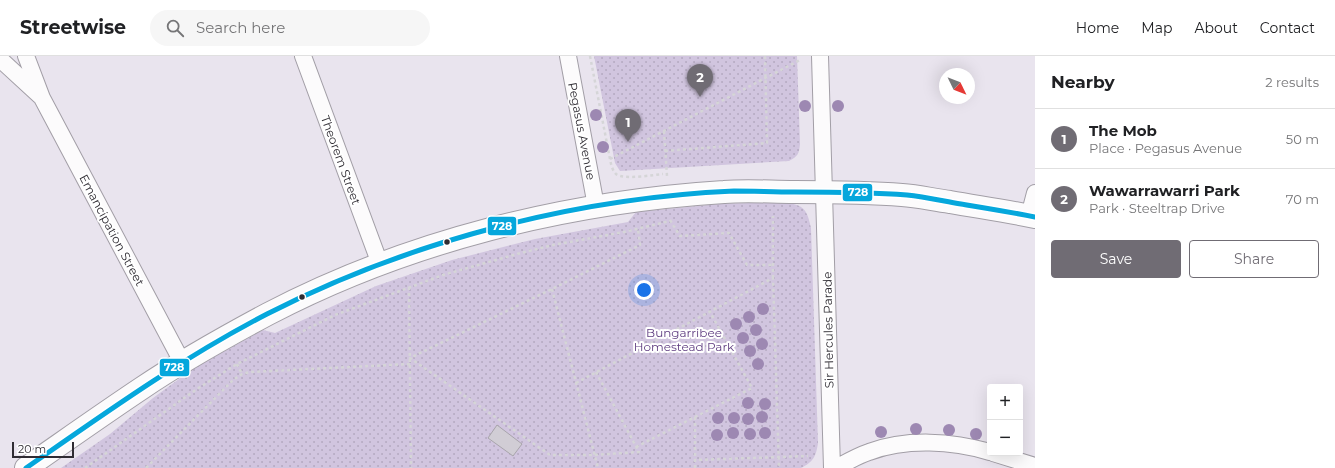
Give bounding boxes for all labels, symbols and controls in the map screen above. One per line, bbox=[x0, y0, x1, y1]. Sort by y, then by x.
search box bbox=[150, 10, 430, 46]
text: Streetwise bbox=[20, 16, 126, 39]
icon: search bbox=[164, 17, 186, 39]
text: Search here bbox=[196, 18, 285, 37]
text: Home bbox=[1076, 19, 1119, 37]
text: Map bbox=[1141, 19, 1172, 37]
text: About bbox=[1194, 19, 1238, 37]
text: Contact bbox=[1260, 19, 1315, 37]
pin: 2 bbox=[687, 64, 713, 97]
north arrow bbox=[939, 68, 975, 104]
text: Nearby bbox=[1051, 72, 1115, 92]
text: 2 results bbox=[1265, 74, 1319, 90]
street label: Pegasus Avenue bbox=[565, 81, 599, 181]
pin: 1 bbox=[615, 109, 641, 142]
street label: Theorem Street bbox=[318, 113, 364, 207]
text: The Mob bbox=[1089, 121, 1157, 140]
text: 1 bbox=[1061, 131, 1067, 147]
text: 50 m bbox=[1286, 131, 1319, 147]
text: Place · Pegasus Avenue bbox=[1089, 140, 1242, 156]
street label: Emancipation Street bbox=[76, 172, 148, 288]
text: Wawarrawarri Park bbox=[1089, 181, 1240, 200]
line badge: 728 bbox=[842, 183, 873, 202]
text: 728 bbox=[848, 185, 868, 199]
text: 2 bbox=[1060, 191, 1068, 207]
text: 70 m bbox=[1286, 191, 1319, 207]
text: Park · Steeltrap Drive bbox=[1089, 200, 1225, 216]
line badge: 728 bbox=[487, 216, 517, 236]
text: 728 bbox=[492, 219, 512, 233]
unlabelled marker bbox=[442, 237, 452, 247]
button: Save bbox=[1051, 240, 1181, 278]
button: Share bbox=[1189, 240, 1319, 278]
street label: Sir Hercules Parade bbox=[819, 271, 837, 389]
your location bbox=[634, 280, 654, 300]
unlabelled marker bbox=[297, 292, 307, 302]
park label: Bungarribee Homestead Park bbox=[634, 325, 735, 354]
line badge: 728 bbox=[159, 358, 190, 377]
text: 728 bbox=[164, 360, 184, 374]
map controls bbox=[987, 384, 1023, 456]
button: + bbox=[987, 384, 1023, 420]
button: − bbox=[987, 420, 1023, 456]
scale bar bbox=[12, 440, 74, 459]
text: 20 m bbox=[18, 442, 46, 456]

